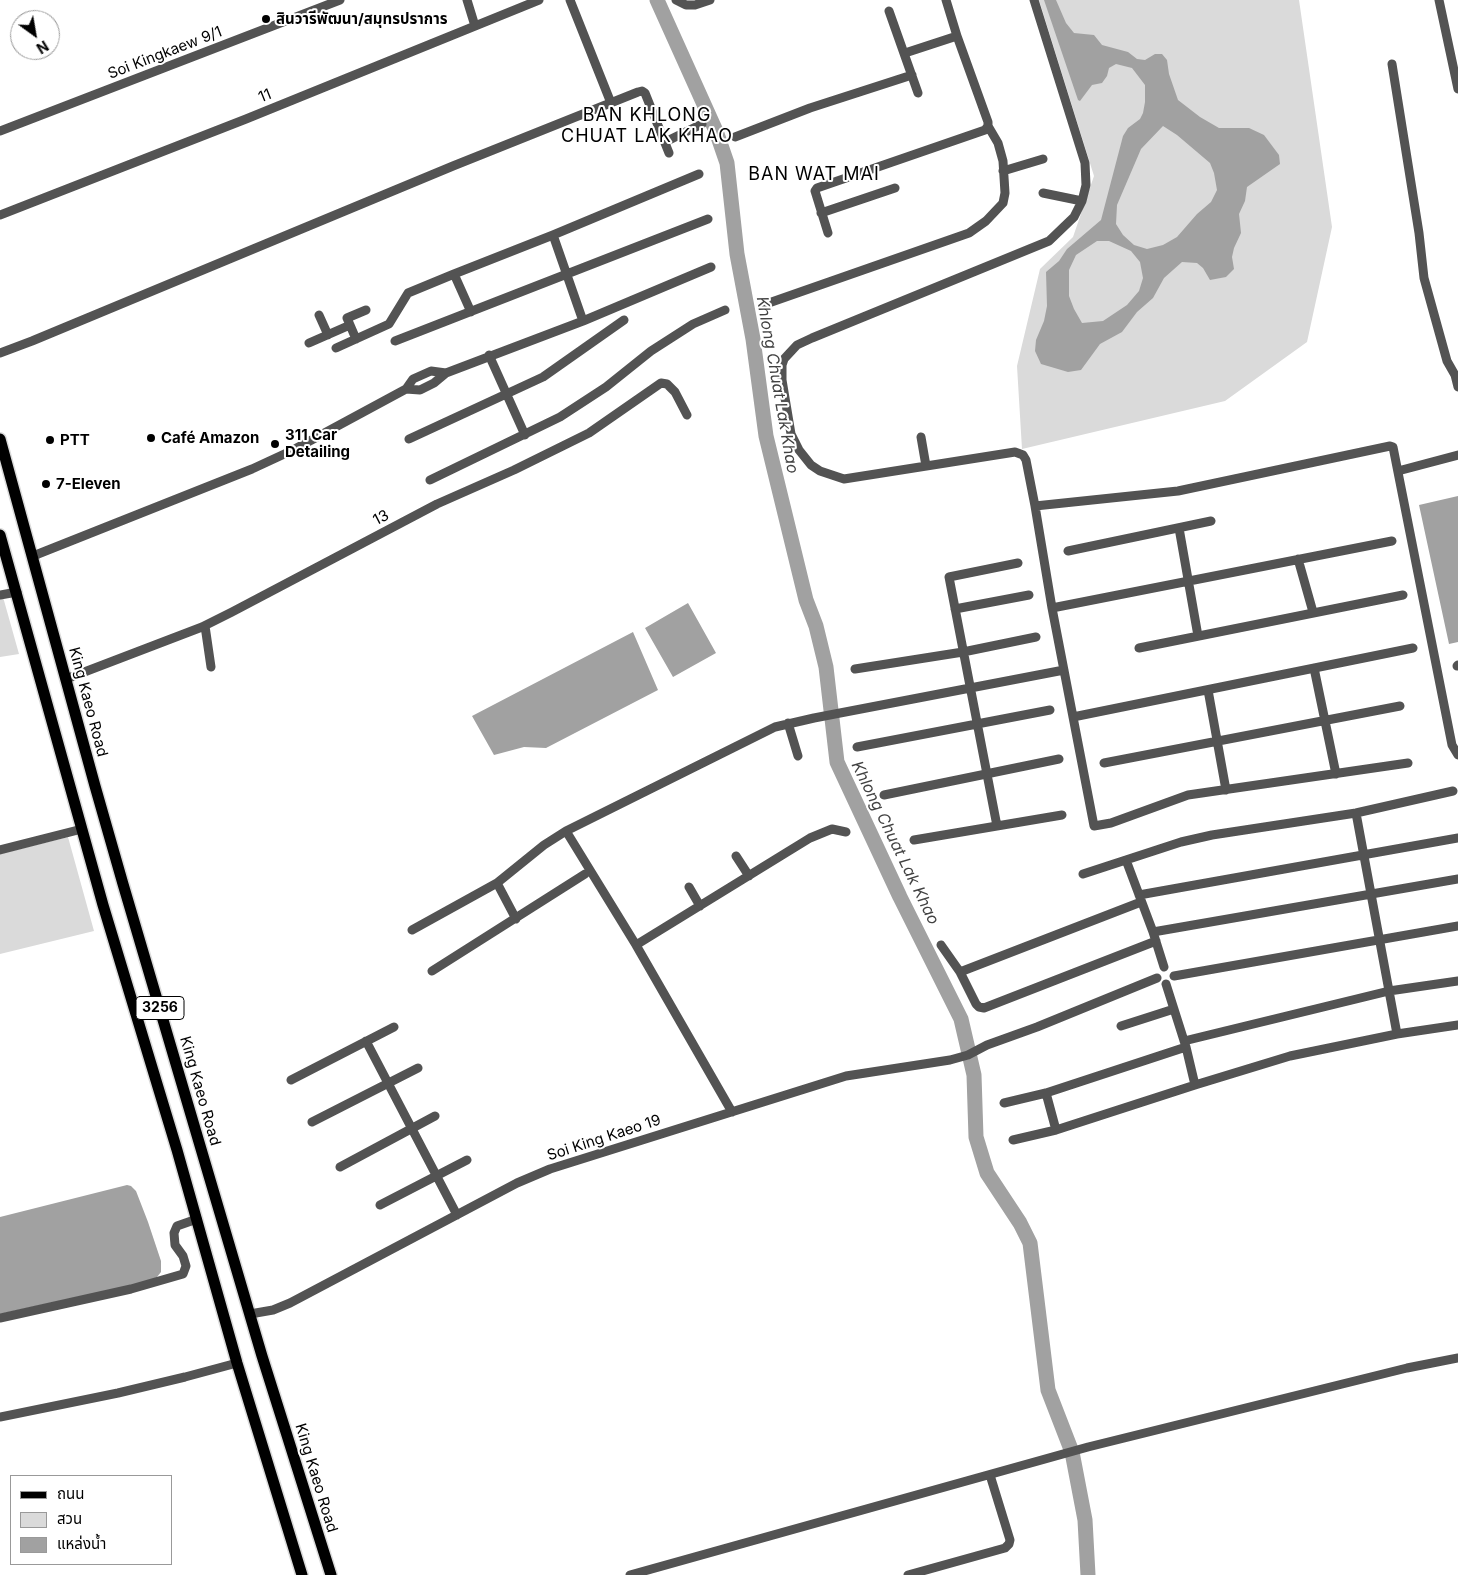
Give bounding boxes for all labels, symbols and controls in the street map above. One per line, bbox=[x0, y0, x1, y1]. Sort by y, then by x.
north arrow bbox=[10, 10, 60, 60]
place label: สินวารีพัฒนา/สมุทรปราการ bbox=[276, 10, 447, 28]
marker: สินวารีพัฒนา/สมุทรปราการ bbox=[260, 13, 272, 25]
street label: Soi Kingkaew 9/1 bbox=[105, 23, 225, 83]
text: N bbox=[34, 37, 52, 57]
street label: 11 bbox=[256, 85, 274, 107]
district label: BAN KHLONG CHUAT LAK KHAO bbox=[559, 105, 735, 148]
district label: BAN WAT MAI bbox=[747, 164, 881, 186]
water label: Khlong Chuat Lak Khao bbox=[752, 295, 802, 475]
place label: 311 Car Detailing bbox=[285, 426, 350, 461]
place label: Café Amazon bbox=[161, 429, 259, 447]
place label: PTT bbox=[60, 431, 90, 449]
marker: Café Amazon bbox=[145, 432, 157, 444]
marker: PTT bbox=[44, 434, 56, 446]
marker: 311 Car Detailing bbox=[269, 438, 281, 450]
place label: 7-Eleven bbox=[56, 475, 121, 493]
marker: 7-Eleven bbox=[40, 478, 52, 490]
street label: 13 bbox=[370, 506, 392, 530]
street label: King Kaeo Road bbox=[65, 645, 111, 759]
water label: Khlong Chuat Lak Khao bbox=[847, 758, 943, 928]
road number: 3256 bbox=[136, 996, 184, 1020]
street label: King Kaeo Road bbox=[176, 1034, 224, 1148]
street label: Soi King Kaeo 19 bbox=[545, 1111, 663, 1165]
street label: King Kaeo Road bbox=[291, 1421, 341, 1535]
legend bbox=[10, 1475, 172, 1565]
text: ถนน bbox=[57, 1484, 84, 1503]
text: สวน bbox=[57, 1509, 82, 1528]
text: แหล่งน้ำ bbox=[57, 1534, 106, 1553]

